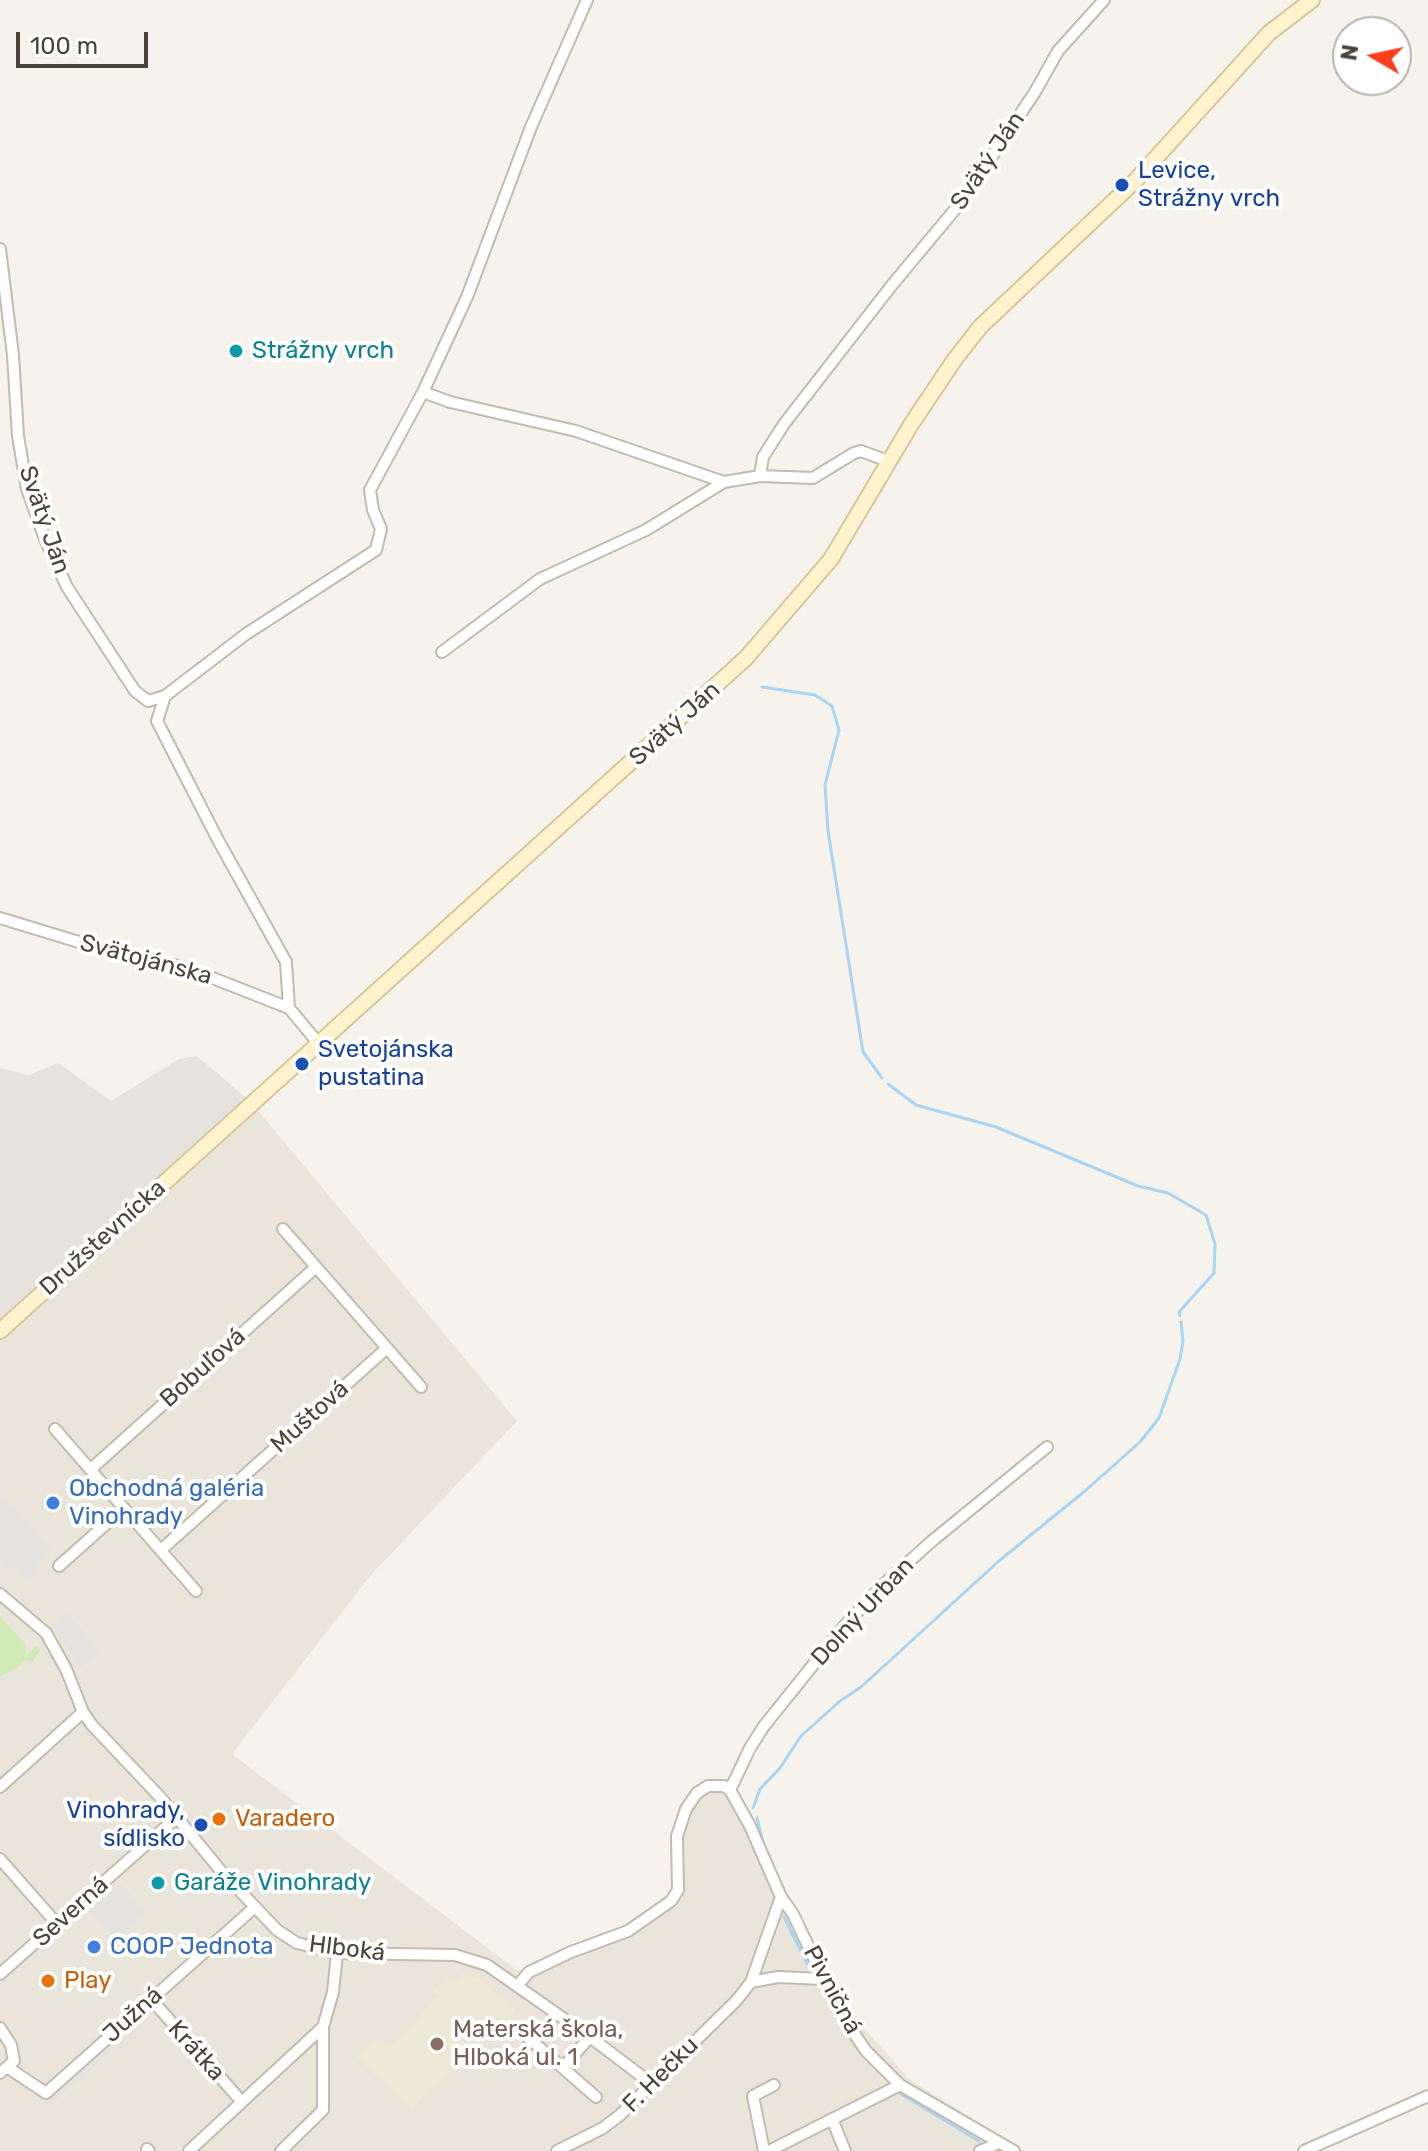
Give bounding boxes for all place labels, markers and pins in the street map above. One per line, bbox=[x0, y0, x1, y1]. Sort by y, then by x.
place label: Levice, Strážny vrch bbox=[1138, 157, 1280, 213]
marker: Levice, Strážny vrch bbox=[1113, 176, 1131, 194]
place label: Strážny vrch bbox=[252, 337, 394, 365]
marker: Strážny vrch bbox=[227, 342, 245, 360]
place label: Svetojánska pustatina bbox=[318, 1036, 454, 1092]
marker: Svetojánska pustatina bbox=[293, 1055, 311, 1073]
place label: Obchodná galéria Vinohrady bbox=[69, 1475, 264, 1531]
marker: Obchodná galéria Vinohrady bbox=[44, 1494, 62, 1512]
place label: Vinohrady, sídlisko bbox=[66, 1797, 185, 1853]
place label: Varadero bbox=[235, 1805, 335, 1833]
marker: Varadero bbox=[210, 1810, 228, 1828]
marker: Vinohrady, sídlisko bbox=[192, 1816, 210, 1834]
place label: Garáže Vinohrady bbox=[174, 1869, 371, 1897]
marker: Garáže Vinohrady bbox=[149, 1874, 167, 1892]
place label: COOP Jednota bbox=[110, 1933, 274, 1961]
marker: COOP Jednota bbox=[85, 1938, 103, 1956]
place label: Play bbox=[64, 1967, 111, 1995]
marker: Play bbox=[39, 1972, 57, 1990]
place label: Materská škola, Hlboká ul. 1 bbox=[453, 2016, 624, 2072]
marker: Materská škola, Hlboká ul. 1 bbox=[428, 2035, 446, 2053]

